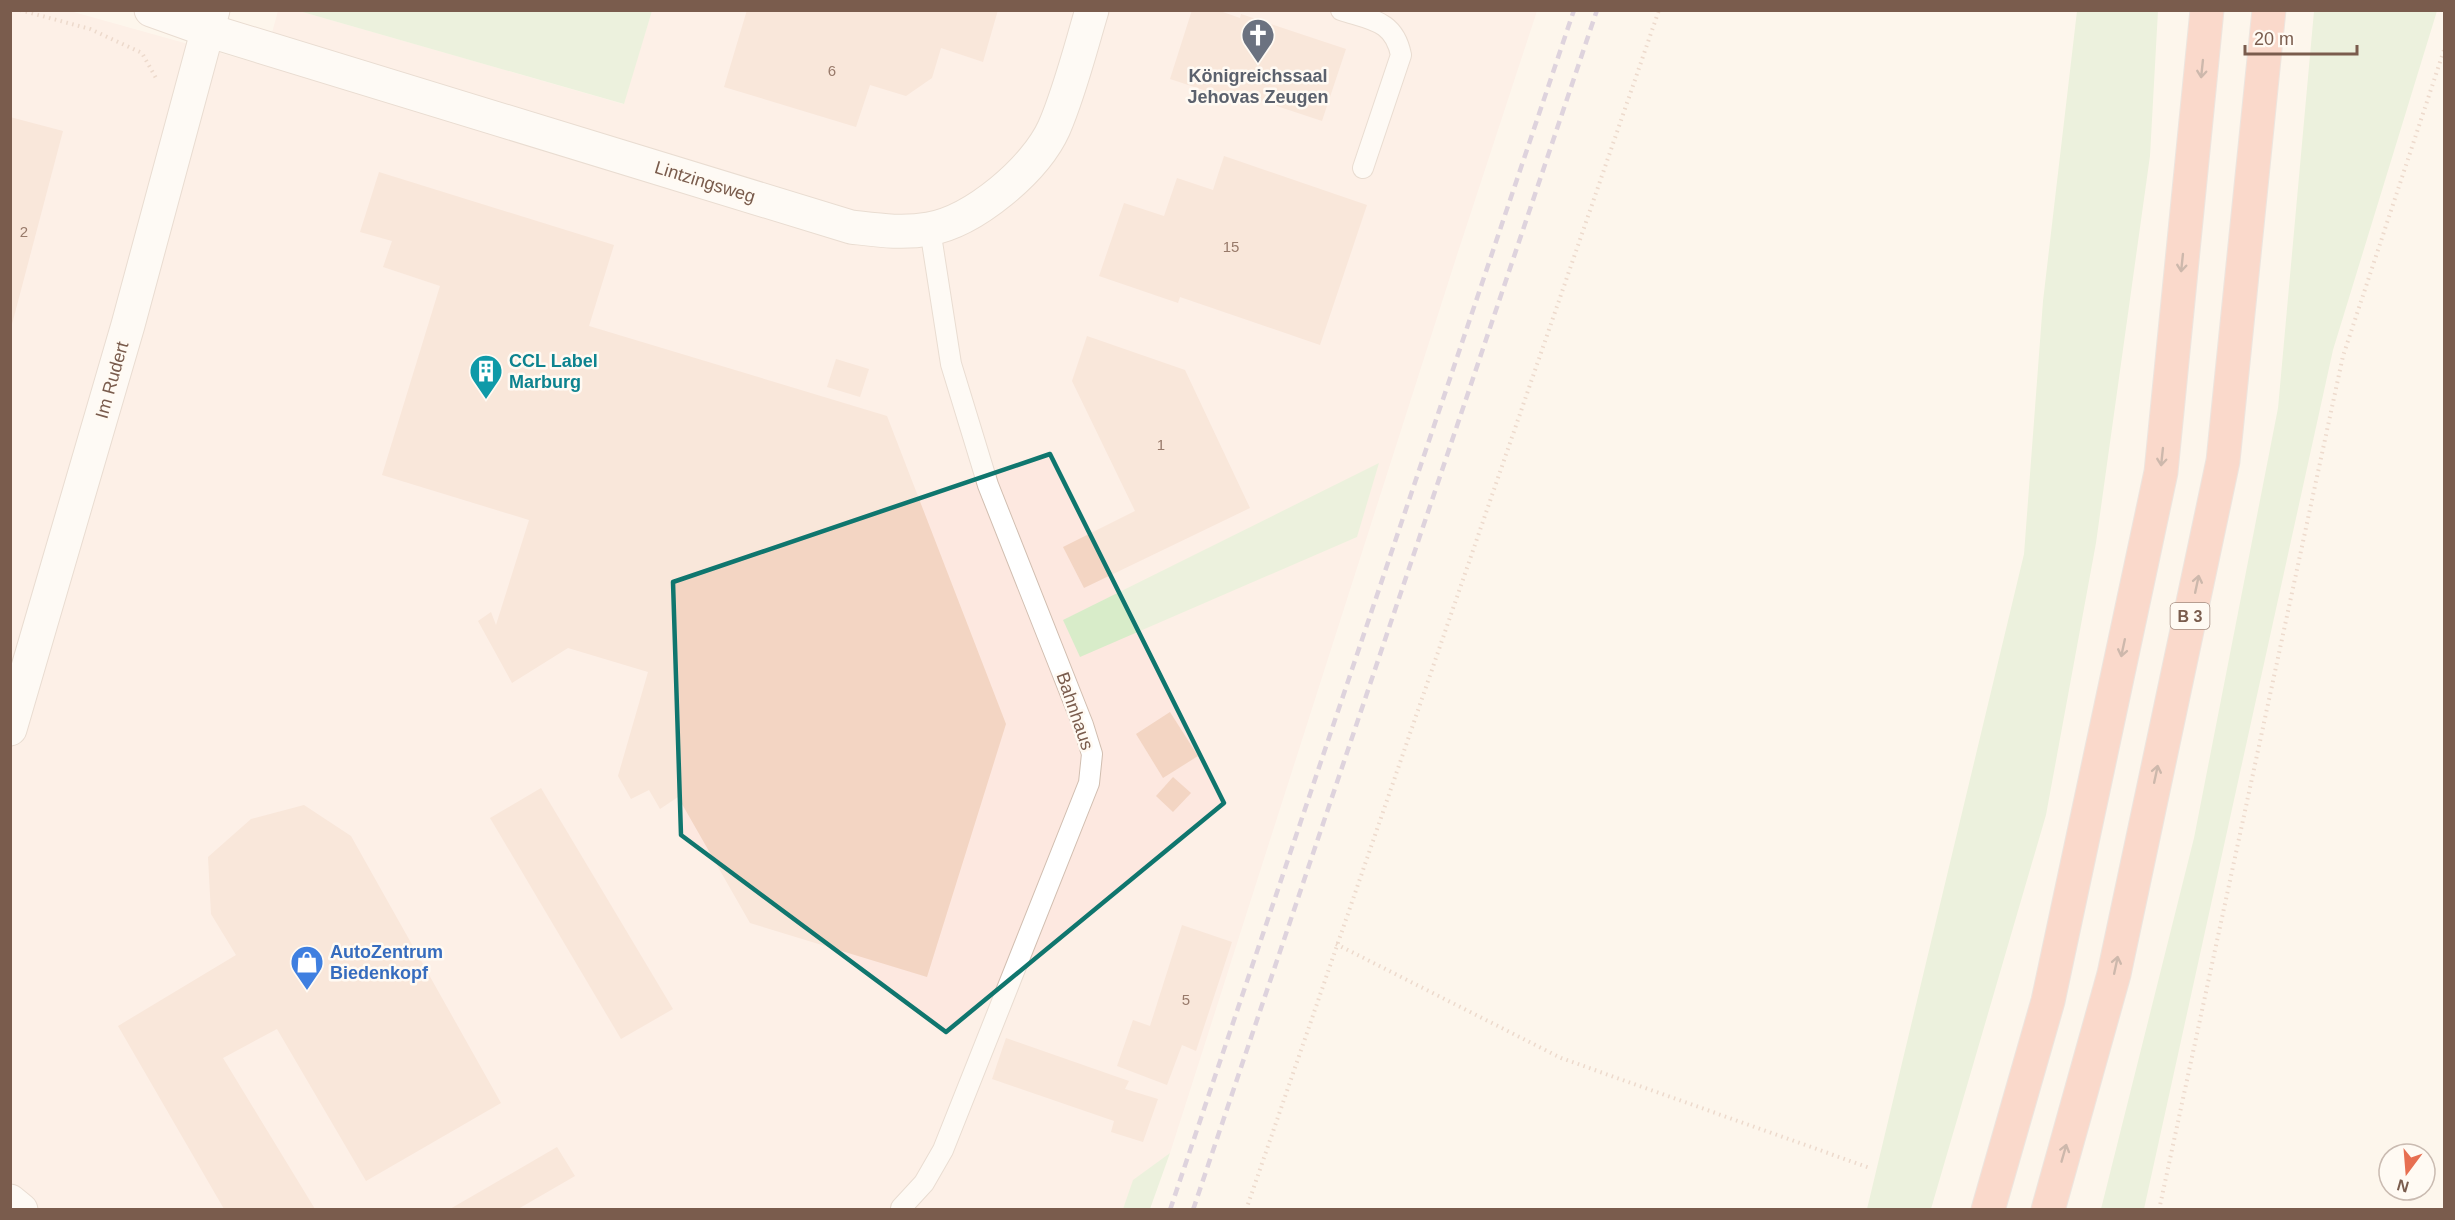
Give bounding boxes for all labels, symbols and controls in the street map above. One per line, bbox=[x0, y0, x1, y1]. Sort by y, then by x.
church icon: Königreichssaal Jehovas Zeugen bbox=[1240, 17, 1276, 64]
scale bar bbox=[2245, 18, 2358, 56]
text: 20 m bbox=[2254, 29, 2294, 49]
one-way arrow bbox=[2196, 58, 2207, 78]
house number: 6 bbox=[828, 62, 836, 79]
place label: Königreichssaal Jehovas Zeugen bbox=[1187, 66, 1329, 107]
street label: Lintzingsweg bbox=[652, 157, 758, 207]
house number: 2 bbox=[20, 223, 28, 240]
house number: 15 bbox=[1223, 238, 1239, 255]
one-way arrow bbox=[2176, 252, 2187, 272]
street label: Im Rudert bbox=[91, 339, 133, 421]
place label: CCL Label Marburg bbox=[509, 351, 598, 392]
building icon: CCL Label Marburg bbox=[468, 353, 504, 400]
house number: 1 bbox=[1157, 436, 1165, 453]
one-way arrow bbox=[2156, 446, 2167, 466]
one-way arrow bbox=[2192, 574, 2203, 594]
road number: B 3 bbox=[2170, 603, 2210, 629]
one-way arrow bbox=[2117, 638, 2129, 657]
street label: Bahnhaus bbox=[1052, 669, 1098, 753]
one-way arrow bbox=[2151, 765, 2162, 785]
place label: AutoZentrum Biedenkopf bbox=[330, 942, 443, 983]
shop icon: AutoZentrum Biedenkopf bbox=[289, 944, 325, 991]
one-way arrow bbox=[2110, 956, 2122, 975]
house number: 5 bbox=[1182, 991, 1190, 1008]
north arrow bbox=[2377, 1142, 2437, 1202]
one-way arrow bbox=[2059, 1144, 2070, 1163]
text: N bbox=[2395, 1176, 2411, 1196]

